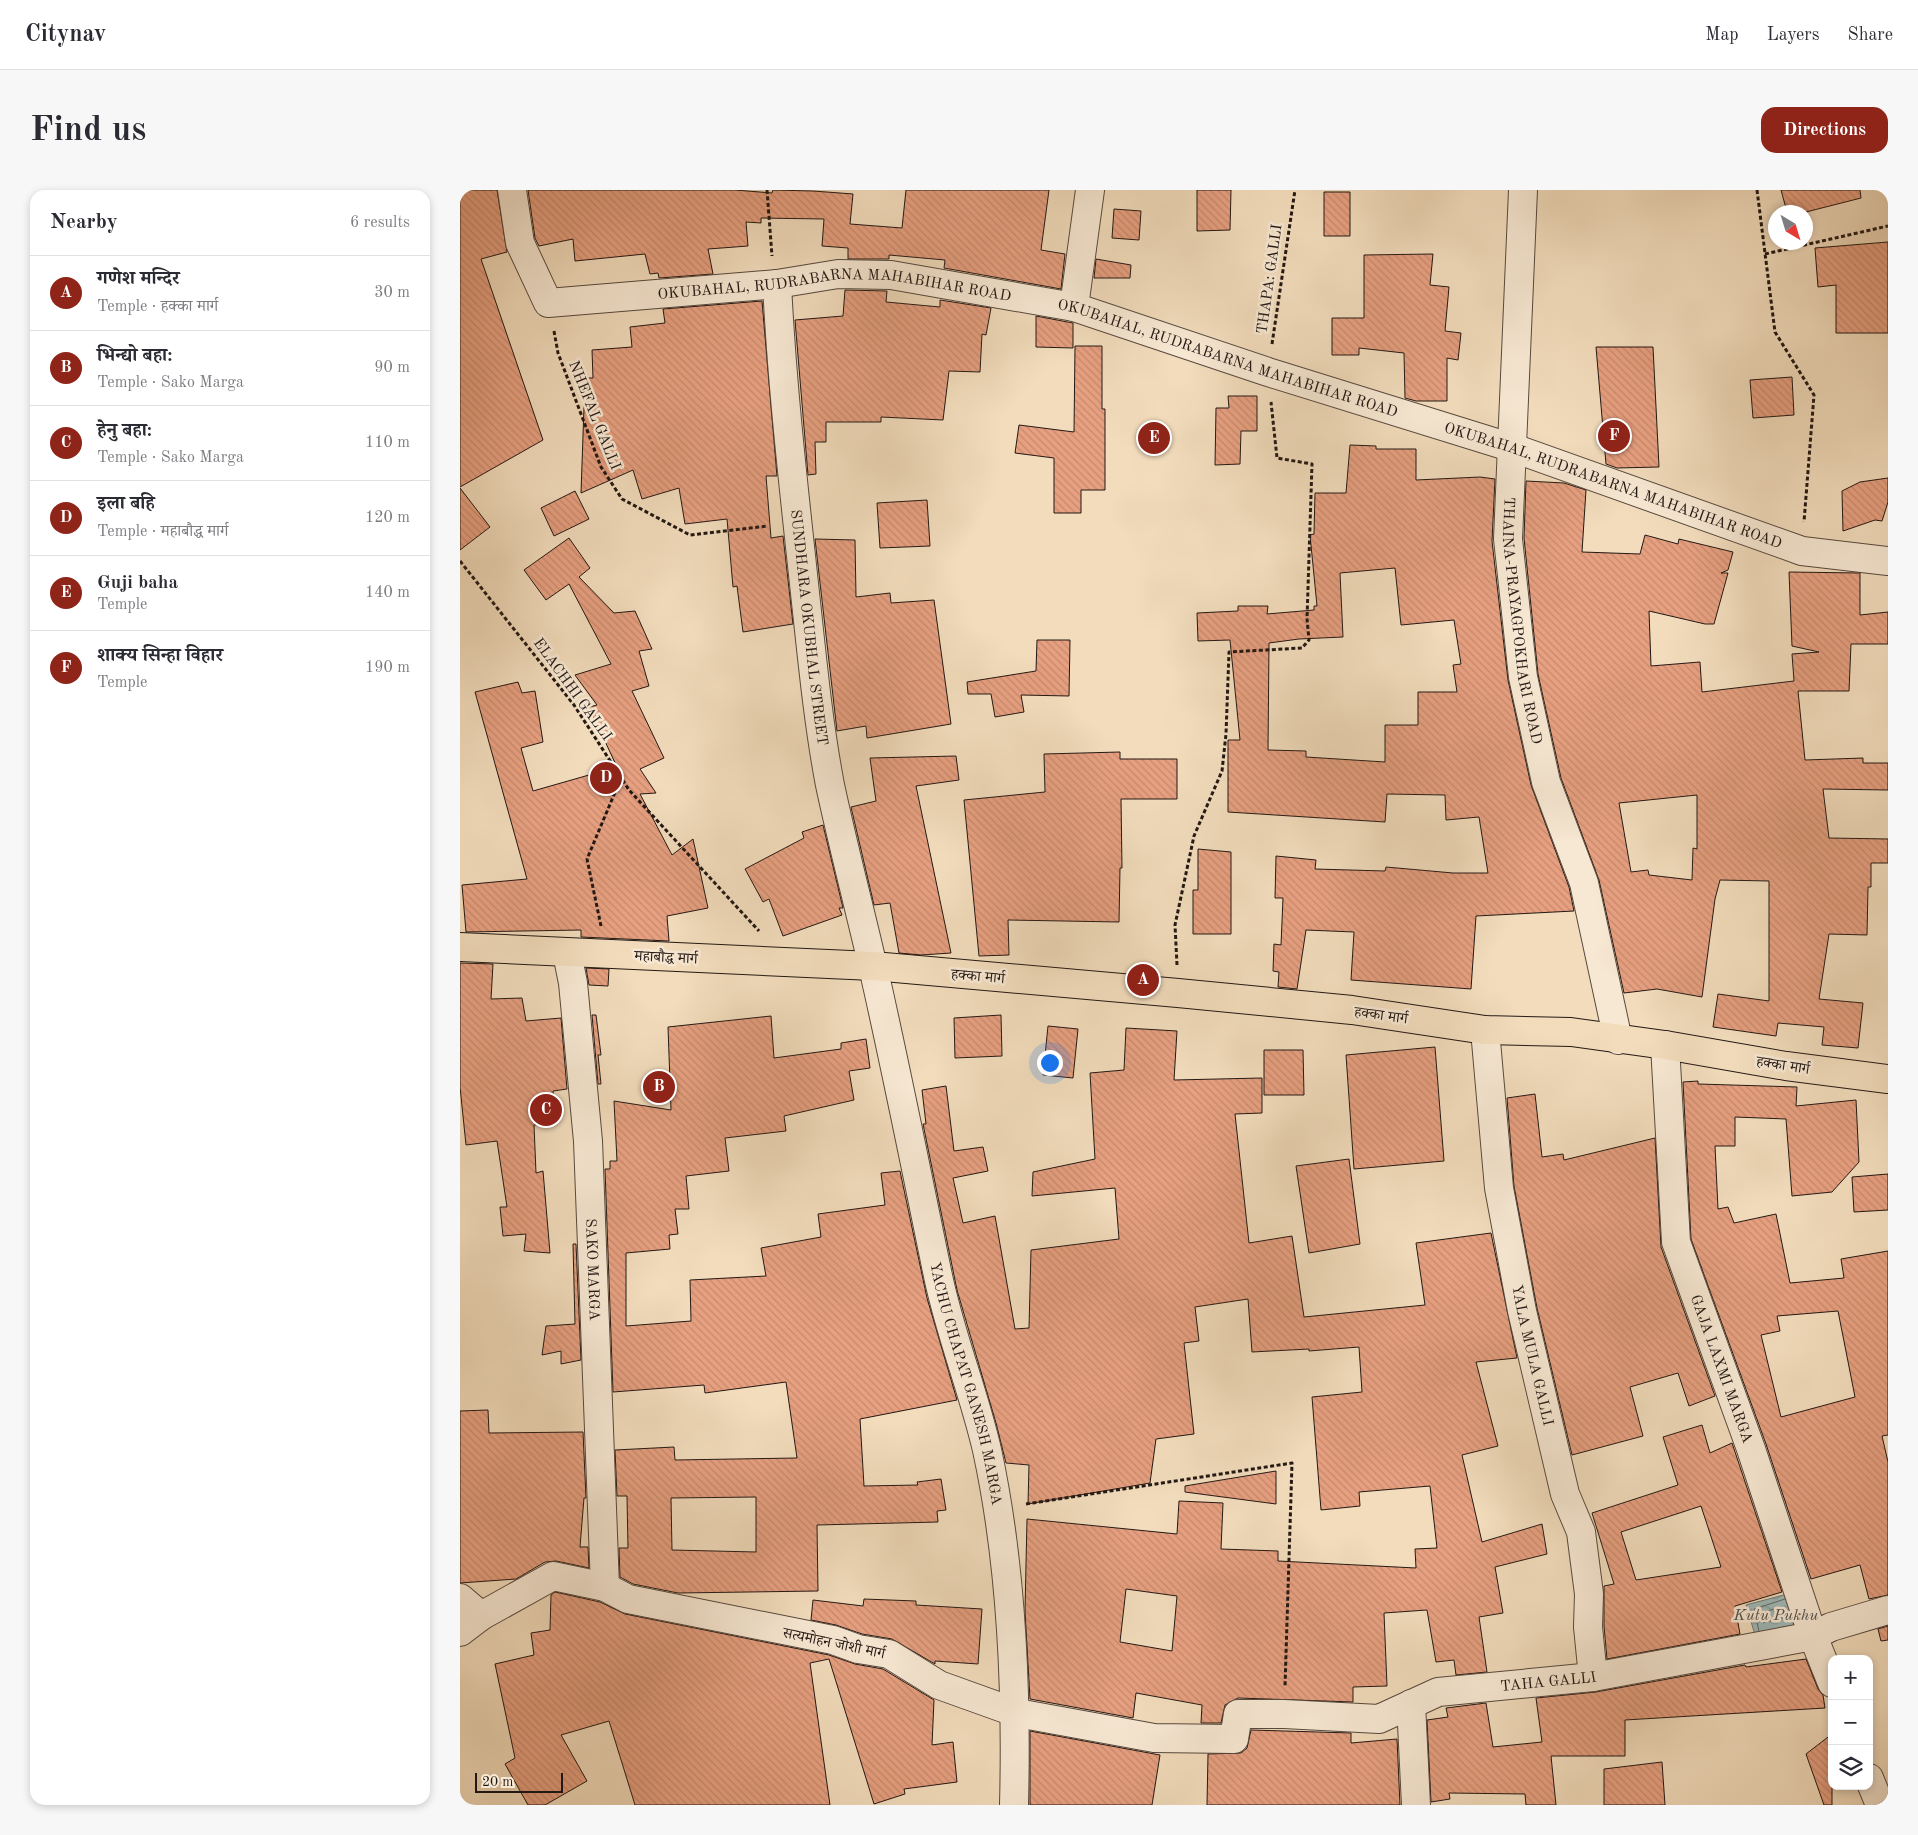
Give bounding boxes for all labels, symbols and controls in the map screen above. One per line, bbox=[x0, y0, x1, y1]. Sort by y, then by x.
text: Citynav bbox=[25, 23, 106, 47]
text: Map bbox=[1705, 26, 1739, 44]
text: Layers bbox=[1767, 26, 1819, 44]
text: Share bbox=[1847, 26, 1893, 44]
button: Directions bbox=[1761, 107, 1888, 153]
text: Find us bbox=[30, 113, 146, 148]
north arrow bbox=[1768, 205, 1813, 250]
text: Nearby bbox=[50, 212, 118, 233]
text: 6 results bbox=[350, 215, 410, 231]
street label: THAPA: GALLI bbox=[1255, 223, 1286, 335]
street label: OKUBAHAL, RUDRABARNA MAHABIHAR ROAD bbox=[657, 268, 1012, 305]
text: गणेश मन्दिर bbox=[97, 270, 180, 289]
text: A bbox=[60, 285, 72, 301]
text: 30 m bbox=[374, 285, 410, 301]
street label: OKUBAHAL, RUDRABARNA MAHABIHAR ROAD bbox=[1056, 298, 1399, 421]
text: Temple · हक्का मार्ग bbox=[97, 299, 218, 315]
text: भिन्द्यो बहा: bbox=[97, 347, 172, 366]
street label: NHEFAL GALLI bbox=[565, 359, 622, 472]
text: B bbox=[60, 360, 72, 376]
text: 90 m bbox=[374, 360, 410, 376]
text: Temple · Sako Marga bbox=[97, 375, 244, 391]
pin: F bbox=[1598, 417, 1630, 455]
pin: E bbox=[1138, 419, 1170, 457]
street label: OKUBAHAL, RUDRABARNA MAHABIHAR ROAD bbox=[1442, 421, 1783, 552]
text: हेनु बहा: bbox=[97, 422, 152, 441]
text: C bbox=[61, 435, 71, 451]
text: 110 m bbox=[365, 435, 410, 451]
text: Temple · Sako Marga bbox=[97, 450, 244, 466]
text: इला बहि bbox=[97, 495, 155, 514]
street label: THAINA-PRAYAGPOKHARI ROAD bbox=[1499, 497, 1544, 746]
street label: SUNDHARA OKUBHAL STREET bbox=[787, 509, 829, 747]
text: D bbox=[60, 510, 72, 526]
text: 120 m bbox=[365, 510, 410, 526]
text: Temple · महाबौद्ध मार्ग bbox=[97, 524, 228, 540]
text: Guji baha bbox=[97, 574, 178, 593]
text: E bbox=[60, 585, 72, 601]
text: 140 m bbox=[365, 585, 410, 601]
text: Temple bbox=[97, 597, 147, 613]
street label: ELACHHI GALLI bbox=[530, 636, 614, 744]
text: शाक्य सिन्हा विहार bbox=[97, 647, 223, 666]
text: F bbox=[61, 660, 71, 676]
text: 190 m bbox=[365, 660, 410, 676]
text: Temple bbox=[97, 675, 147, 691]
pin: D bbox=[590, 759, 622, 797]
street label: महाबौद्ध मार्ग bbox=[633, 946, 699, 968]
pin: A bbox=[1127, 961, 1159, 999]
street label: हक्का मार्ग bbox=[949, 965, 1007, 987]
street label: हक्का मार्ग bbox=[1352, 1002, 1410, 1028]
your location bbox=[1037, 1050, 1063, 1076]
street label: हक्का मार्ग bbox=[1754, 1052, 1812, 1078]
pin: B bbox=[643, 1068, 675, 1106]
pin: C bbox=[530, 1091, 562, 1129]
street label: SAKO MARGA bbox=[582, 1218, 601, 1322]
street label: YACHU CHAPAT GANESH MARGA bbox=[926, 1261, 1003, 1507]
street label: YALA MULA GALLI bbox=[1508, 1283, 1555, 1427]
street label: GAJA LAXMI MARGA bbox=[1687, 1293, 1754, 1446]
water label: Kutu Pukhu bbox=[1733, 1608, 1818, 1624]
street label: सत्यमोहन जोशी मार्ग bbox=[780, 1623, 888, 1663]
map controls bbox=[1828, 1655, 1873, 1790]
button: + bbox=[1828, 1655, 1873, 1700]
street label: TAHA GALLI bbox=[1500, 1670, 1598, 1695]
button: − bbox=[1828, 1700, 1873, 1745]
button: layers bbox=[1828, 1745, 1873, 1790]
scale bar bbox=[475, 1770, 562, 1793]
text: 20 m bbox=[482, 1775, 513, 1789]

